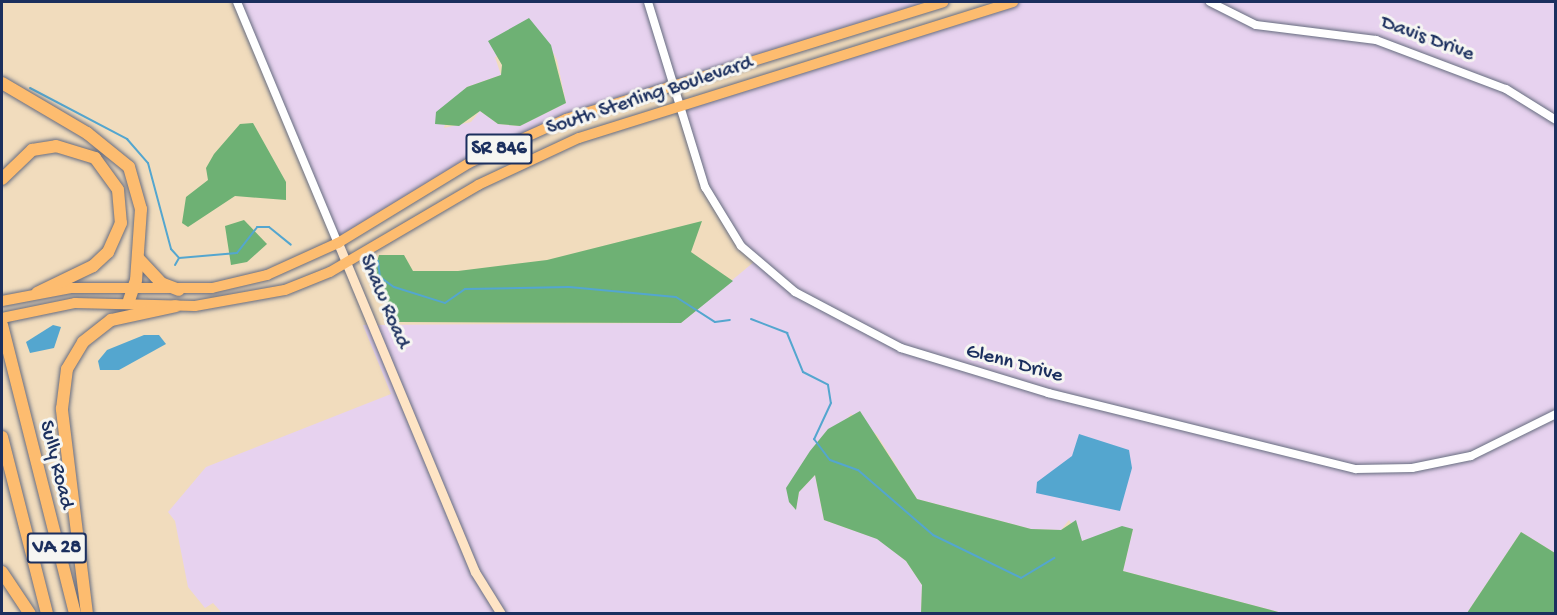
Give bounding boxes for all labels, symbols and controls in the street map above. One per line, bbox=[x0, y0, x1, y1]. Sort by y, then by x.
street label: Davis Drive bbox=[1377, 11, 1477, 69]
street label: South Sterling Boulevard bbox=[544, 52, 756, 142]
road number: SR 846 bbox=[464, 132, 534, 166]
street label: Shaw Road bbox=[352, 251, 414, 353]
street label: Glenn Drive bbox=[963, 340, 1065, 390]
street label: Sully Road bbox=[32, 418, 78, 512]
road number: VA 28 bbox=[26, 531, 88, 565]

